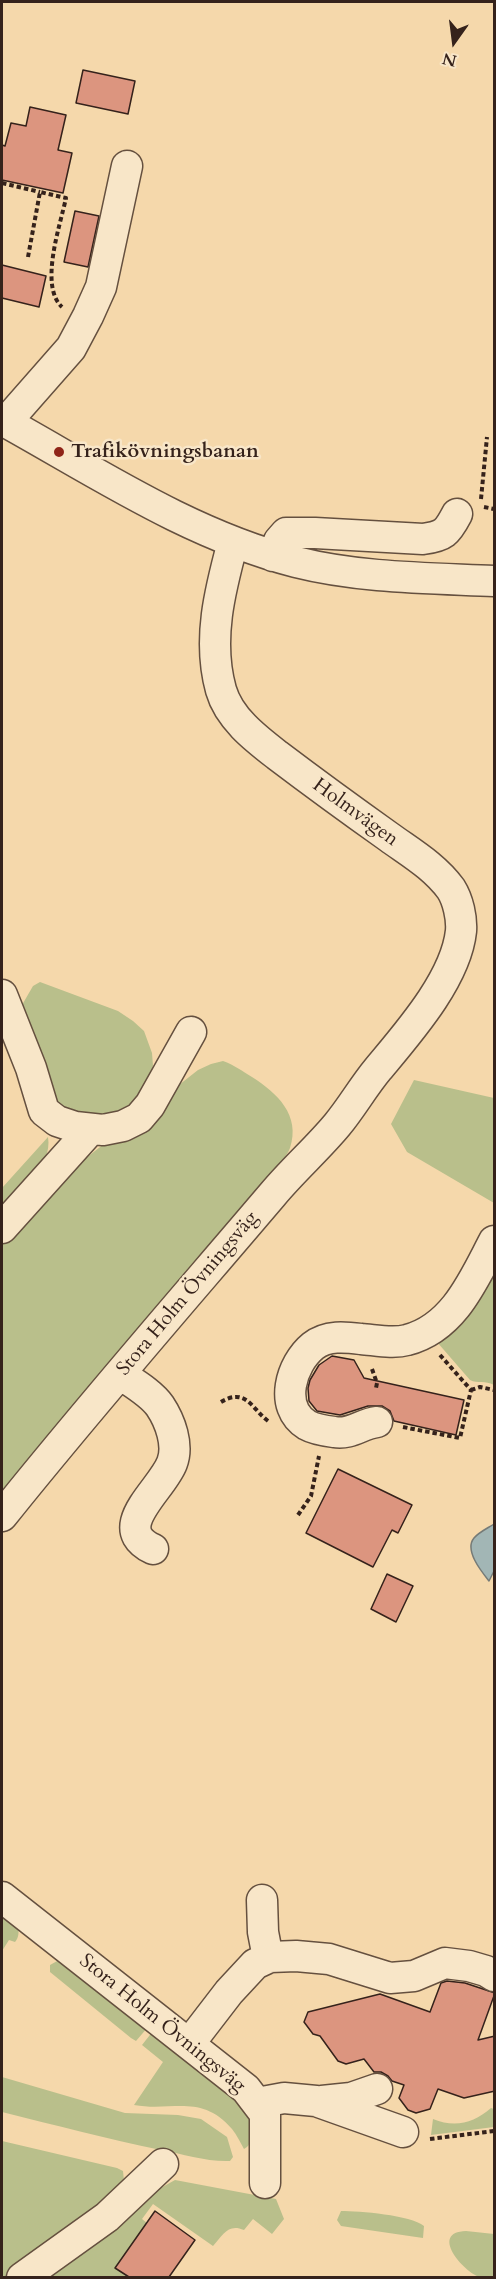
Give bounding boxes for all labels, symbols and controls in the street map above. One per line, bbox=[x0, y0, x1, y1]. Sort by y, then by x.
north arrow bbox=[424, 12, 484, 72]
text: N bbox=[440, 47, 459, 72]
place label: Trafikövningsbanan bbox=[71, 440, 259, 464]
marker: Trafikövningsbanan bbox=[52, 445, 66, 459]
street label: Holmvägen bbox=[307, 774, 403, 852]
street label: Stora Holm Övningsväg bbox=[112, 1207, 264, 1381]
street label: Stora Holm Övningsväg bbox=[74, 1949, 250, 2099]

